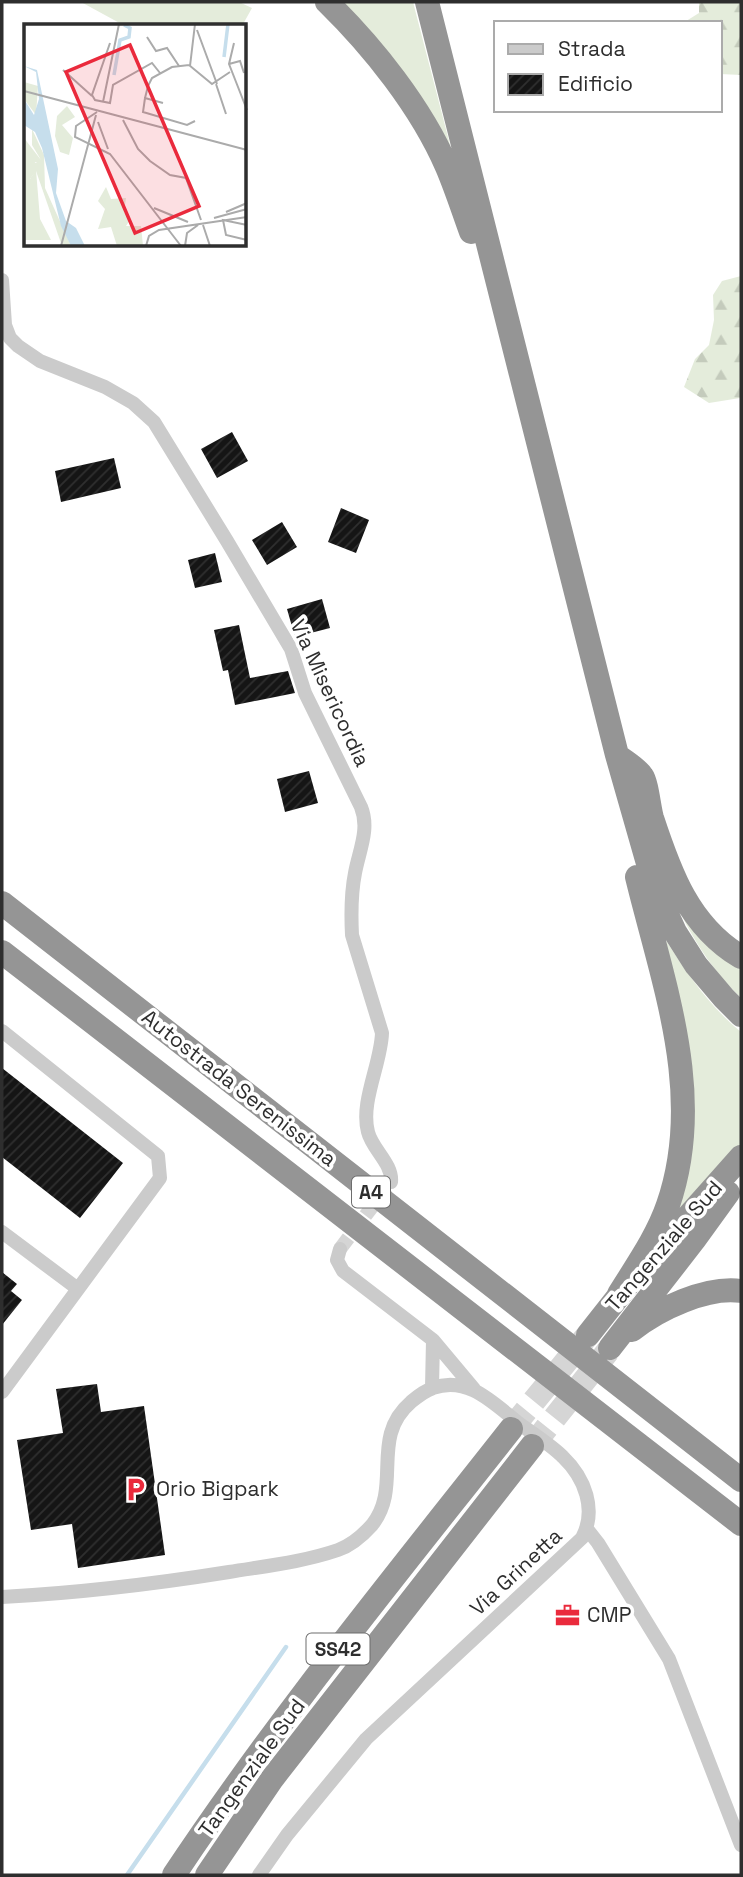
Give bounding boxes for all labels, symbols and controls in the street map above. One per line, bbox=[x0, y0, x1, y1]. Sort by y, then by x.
legend bbox=[494, 21, 722, 112]
inset map bbox=[24, 24, 247, 247]
text: Strada bbox=[558, 35, 625, 62]
text: Edificio bbox=[558, 70, 633, 97]
street label: Via Misericordia bbox=[285, 615, 376, 771]
street label: Autostrada Serenissima bbox=[136, 1003, 342, 1172]
street label: Tangenziale Sud bbox=[599, 1175, 728, 1317]
road number: A4 bbox=[352, 1176, 390, 1208]
parking icon: Orio Bigpark bbox=[122, 1475, 150, 1503]
place label: Orio Bigpark bbox=[156, 1475, 279, 1502]
street label: Via Grinetta bbox=[464, 1522, 567, 1621]
office icon: CMP bbox=[553, 1601, 581, 1629]
place label: CMP bbox=[587, 1601, 631, 1628]
road number: SS42 bbox=[306, 1634, 370, 1665]
street label: Tangenziale Sud bbox=[192, 1693, 311, 1842]

